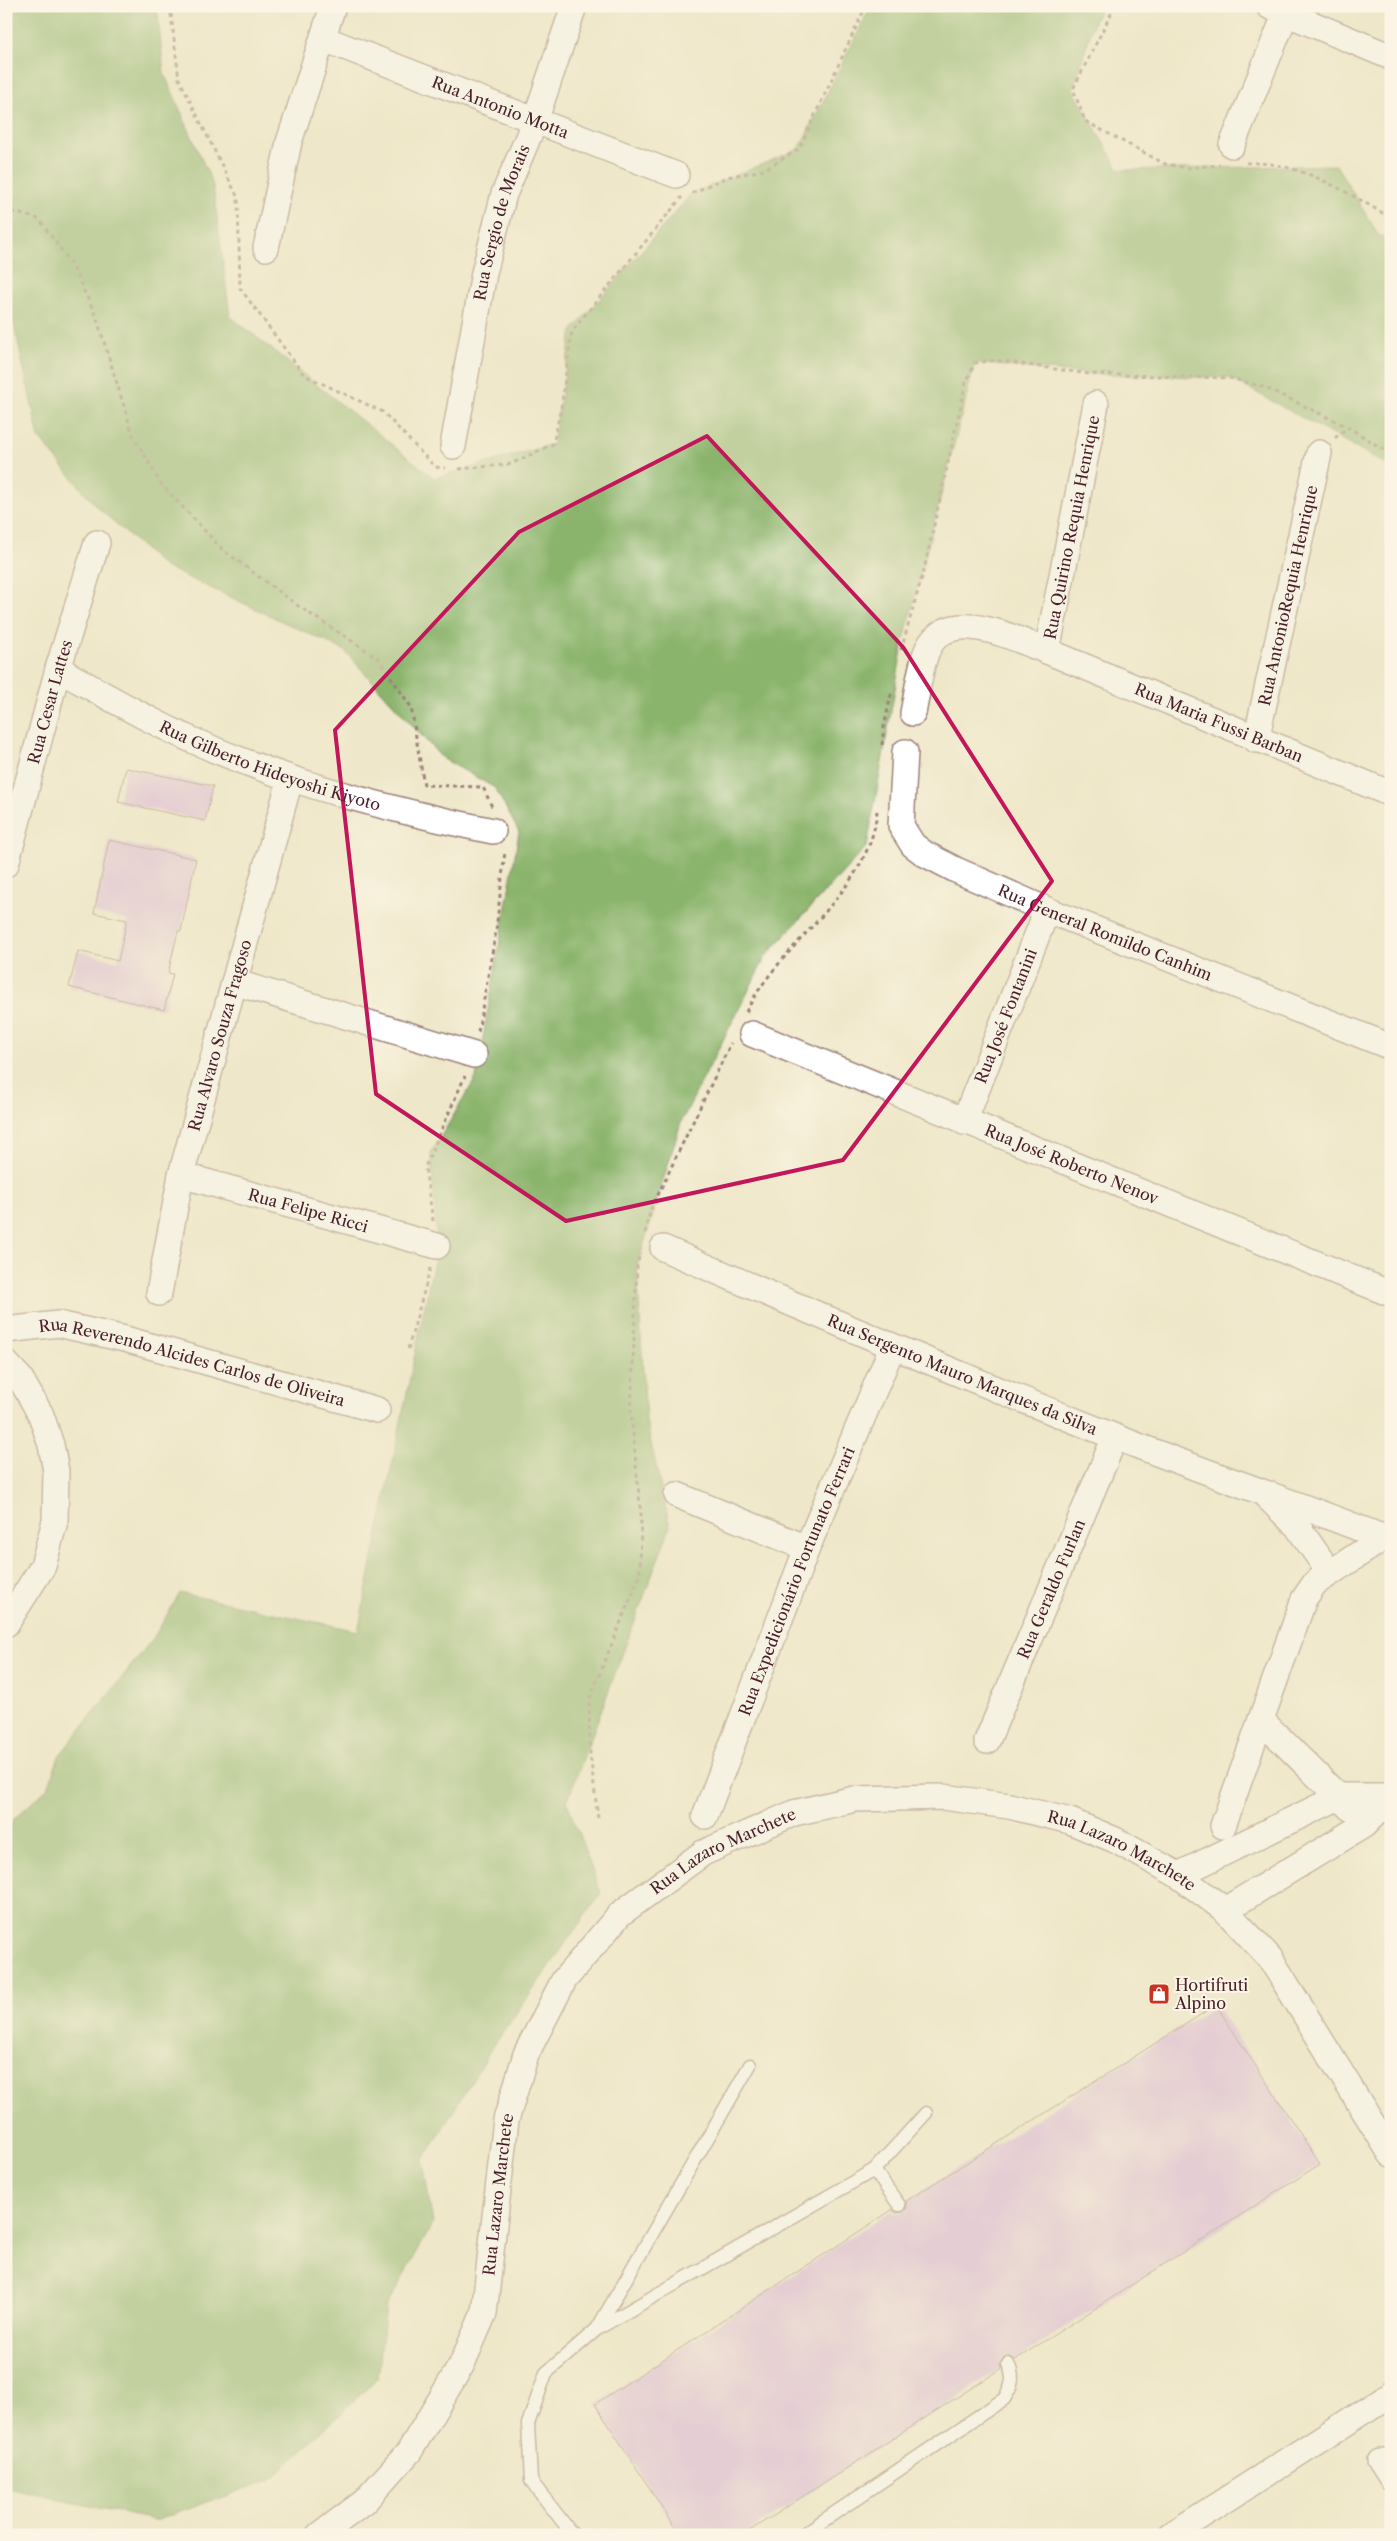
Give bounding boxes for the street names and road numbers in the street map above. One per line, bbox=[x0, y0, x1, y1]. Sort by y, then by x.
street label: Rua Antonio Motta bbox=[429, 72, 572, 143]
street label: Rua Sergio de Morais bbox=[469, 141, 534, 302]
street label: Rua Quirino Requia Henrique bbox=[1040, 414, 1104, 641]
street label: Rua AntonioRequia Henrique bbox=[1254, 483, 1322, 708]
street label: Rua Cesar Lattes bbox=[23, 637, 76, 766]
street label: Rua Maria Fussi Barban bbox=[1132, 679, 1306, 766]
street label: Rua Gilberto Hideyoshi Kiyoto bbox=[156, 716, 383, 815]
street label: Rua General Romildo Canhim bbox=[995, 880, 1215, 985]
street label: Rua Alvaro Souza Fragoso bbox=[184, 937, 256, 1133]
street label: Rua José Fontanini bbox=[970, 945, 1041, 1086]
street label: Rua José Roberto Nenov bbox=[982, 1120, 1162, 1208]
street label: Rua Felipe Ricci bbox=[246, 1184, 371, 1236]
street label: Rua Sergento Mauro Marques da Silva bbox=[824, 1310, 1101, 1439]
street label: Rua Reverendo Alcides Carlos de Oliveira bbox=[37, 1314, 348, 1411]
street label: Rua Expedicionário Fortunato Ferrari bbox=[734, 1444, 859, 1718]
street label: Rua Geraldo Furlan bbox=[1013, 1516, 1089, 1662]
street label: Rua Lazaro Marchete bbox=[646, 1804, 799, 1898]
street label: Rua Lazaro Marchete bbox=[1046, 1806, 1200, 1895]
street label: Rua Lazaro Marchete bbox=[478, 2110, 518, 2277]

